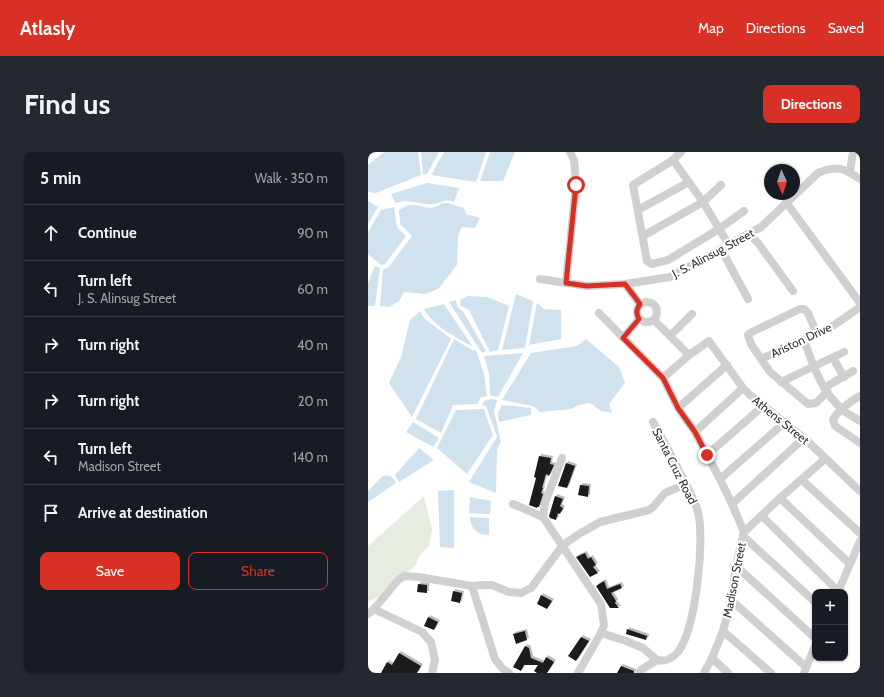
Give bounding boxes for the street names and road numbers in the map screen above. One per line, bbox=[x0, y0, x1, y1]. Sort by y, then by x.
street label: J. S. Alinsug Street bbox=[669, 225, 757, 281]
street label: Ariston Drive bbox=[768, 319, 834, 361]
street label: Athens Street bbox=[749, 392, 813, 448]
street label: Santa Cruz Road bbox=[649, 425, 701, 507]
street label: Madison Street bbox=[719, 541, 749, 619]

